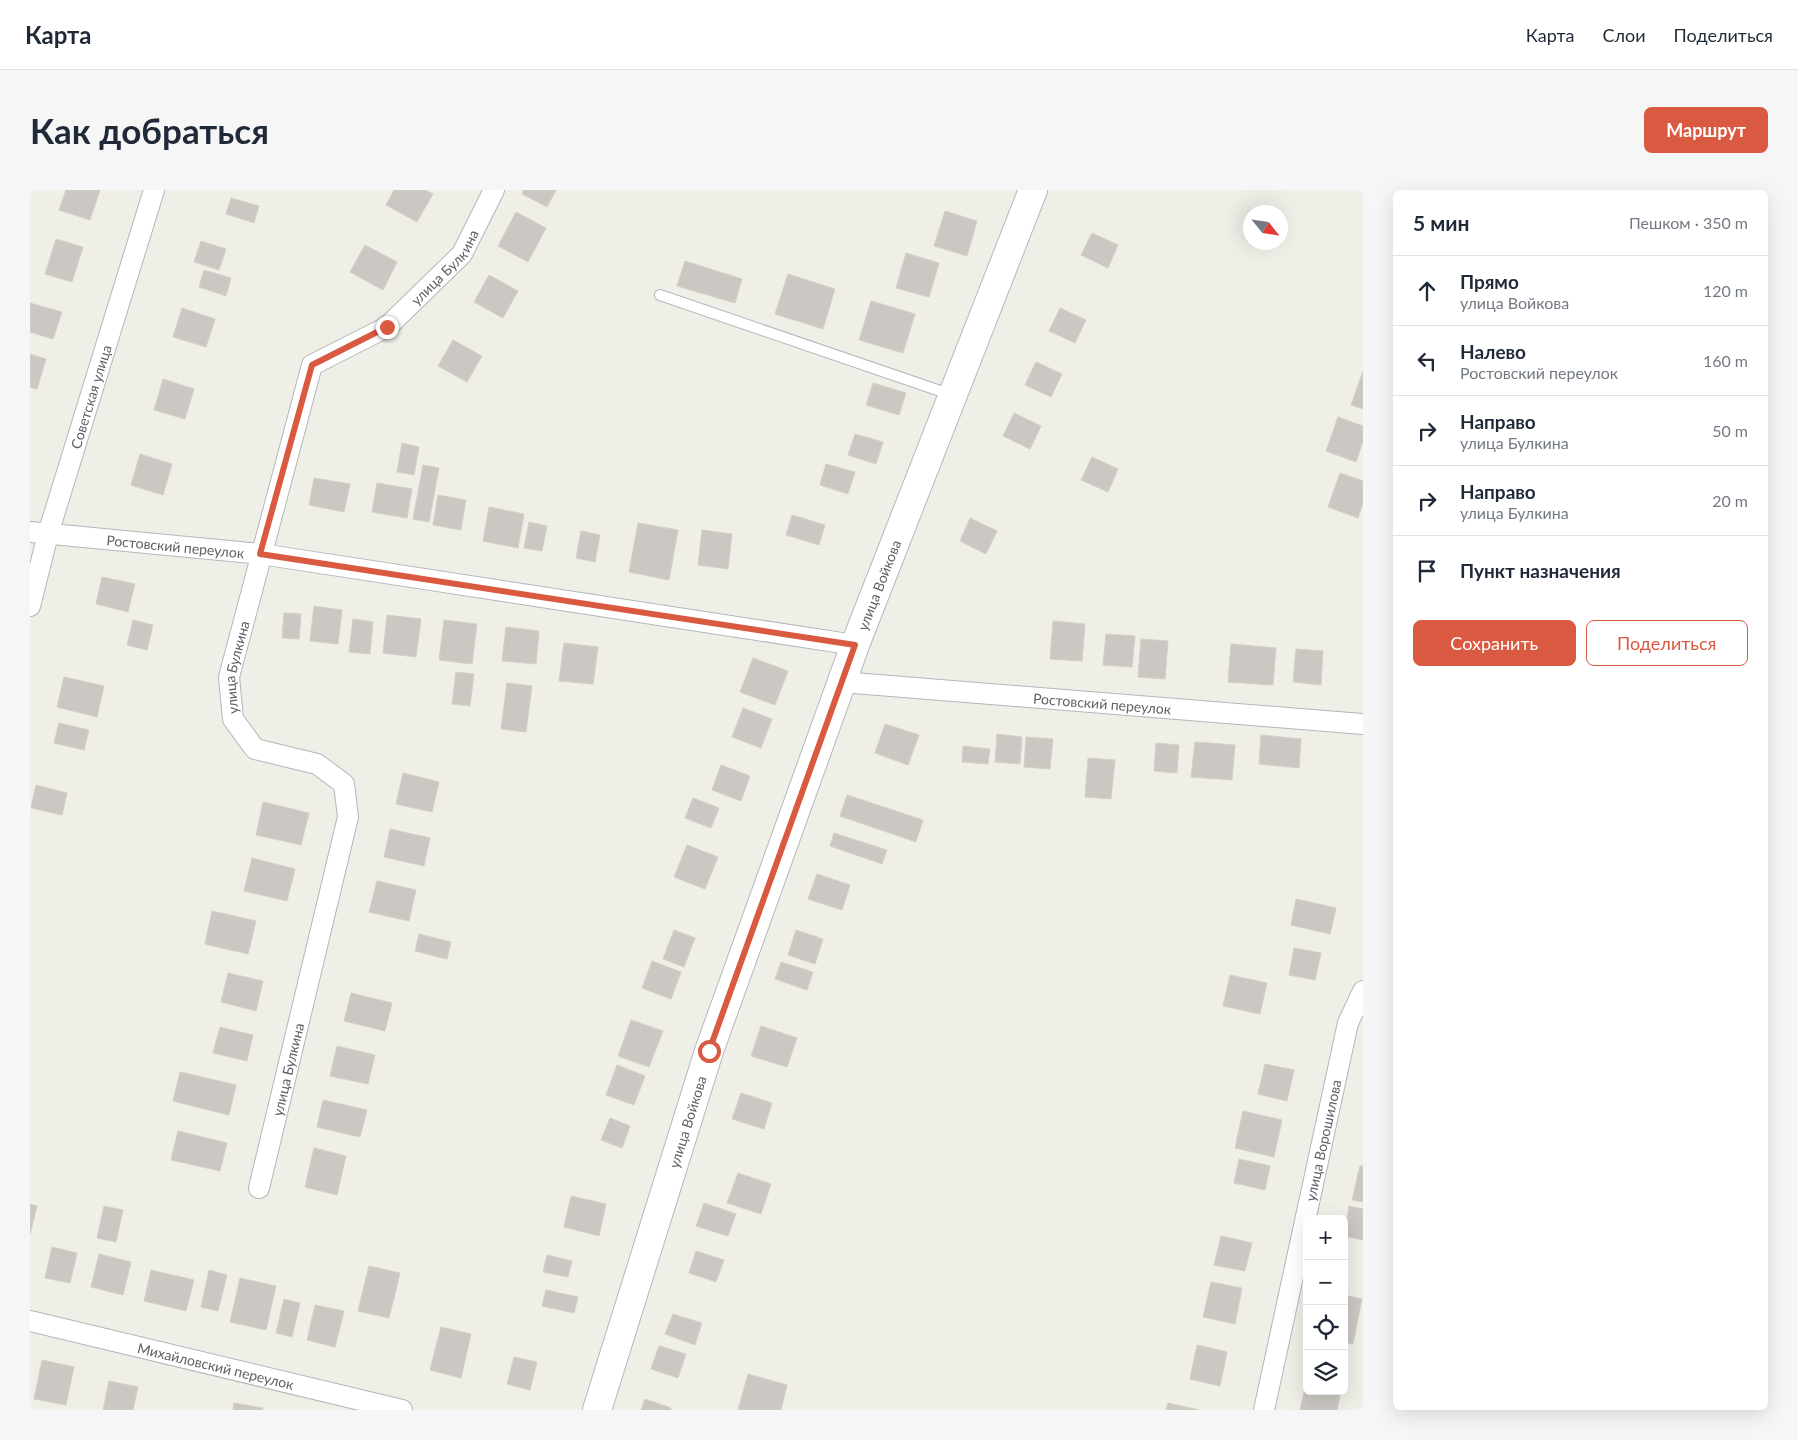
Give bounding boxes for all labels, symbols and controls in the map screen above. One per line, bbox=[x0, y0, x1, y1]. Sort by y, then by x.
text: Карта bbox=[25, 20, 92, 49]
text: Карта bbox=[1526, 24, 1574, 46]
text: Слои bbox=[1602, 24, 1646, 46]
text: Поделиться bbox=[1674, 24, 1773, 46]
button: Маршрут bbox=[1644, 107, 1768, 153]
text: Как добраться bbox=[30, 109, 269, 151]
north arrow bbox=[1243, 205, 1288, 250]
text: 5 мин bbox=[1413, 210, 1470, 235]
text: Пешком · 350 m bbox=[1629, 213, 1748, 232]
street label: улица Булкина bbox=[407, 227, 481, 308]
text: Прямо bbox=[1460, 270, 1519, 293]
icon: ahead bbox=[1413, 277, 1441, 305]
text: 120 m bbox=[1703, 281, 1748, 300]
text: улица Войкова bbox=[1460, 293, 1569, 312]
route end bbox=[376, 316, 399, 339]
text: Налево bbox=[1460, 340, 1526, 363]
street label: Советская улица bbox=[66, 342, 114, 451]
icon: left bbox=[1413, 347, 1441, 375]
text: 160 m bbox=[1703, 351, 1748, 370]
text: Ростовский переулок bbox=[1460, 363, 1618, 382]
text: Направо bbox=[1460, 410, 1536, 433]
icon: right bbox=[1413, 417, 1441, 445]
text: 50 m bbox=[1712, 421, 1748, 440]
text: улица Булкина bbox=[1460, 433, 1569, 452]
text: Направо bbox=[1460, 480, 1536, 503]
icon: right bbox=[1413, 487, 1441, 515]
text: 20 m bbox=[1712, 491, 1748, 510]
text: улица Булкина bbox=[1460, 503, 1569, 522]
street label: Ростовский переулок bbox=[106, 531, 246, 561]
street label: улица Войкова bbox=[853, 537, 904, 633]
icon: arrive bbox=[1413, 557, 1441, 585]
text: Пункт назначения bbox=[1460, 559, 1621, 582]
street label: улица Булкина bbox=[220, 619, 252, 715]
button: Сохранить bbox=[1413, 620, 1576, 666]
button: Поделиться bbox=[1586, 620, 1748, 666]
street label: Ростовский переулок bbox=[1033, 689, 1173, 717]
street label: улица Булкина bbox=[268, 1021, 307, 1118]
route start bbox=[698, 1040, 721, 1063]
street label: улица Войкова bbox=[665, 1073, 709, 1170]
street label: улица Ворошилова bbox=[1301, 1078, 1344, 1203]
map controls bbox=[1303, 1215, 1348, 1395]
button: + bbox=[1303, 1215, 1348, 1260]
button: − bbox=[1303, 1260, 1348, 1305]
button: locate bbox=[1303, 1305, 1348, 1350]
street label: Михайловский переулок bbox=[136, 1339, 296, 1393]
button: layers bbox=[1303, 1350, 1348, 1395]

